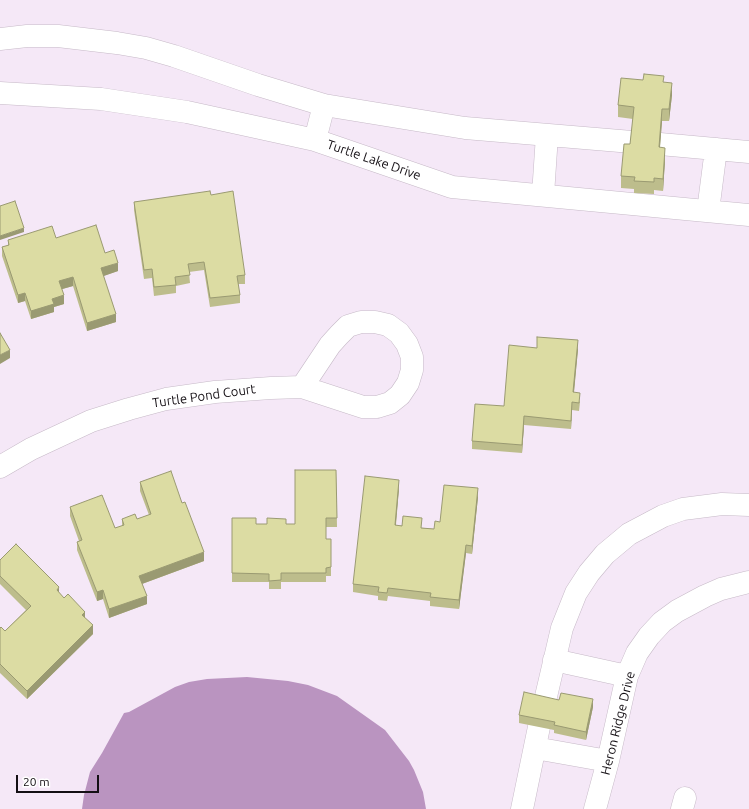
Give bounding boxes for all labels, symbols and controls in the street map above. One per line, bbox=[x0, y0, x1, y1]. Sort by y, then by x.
street label: Turtle Lake Drive bbox=[325, 137, 423, 183]
street label: Turtle Pond Court bbox=[151, 381, 257, 411]
street label: Heron Ridge Drive bbox=[598, 669, 638, 777]
scale bar bbox=[18, 767, 101, 793]
text: 20 m bbox=[23, 775, 50, 788]

